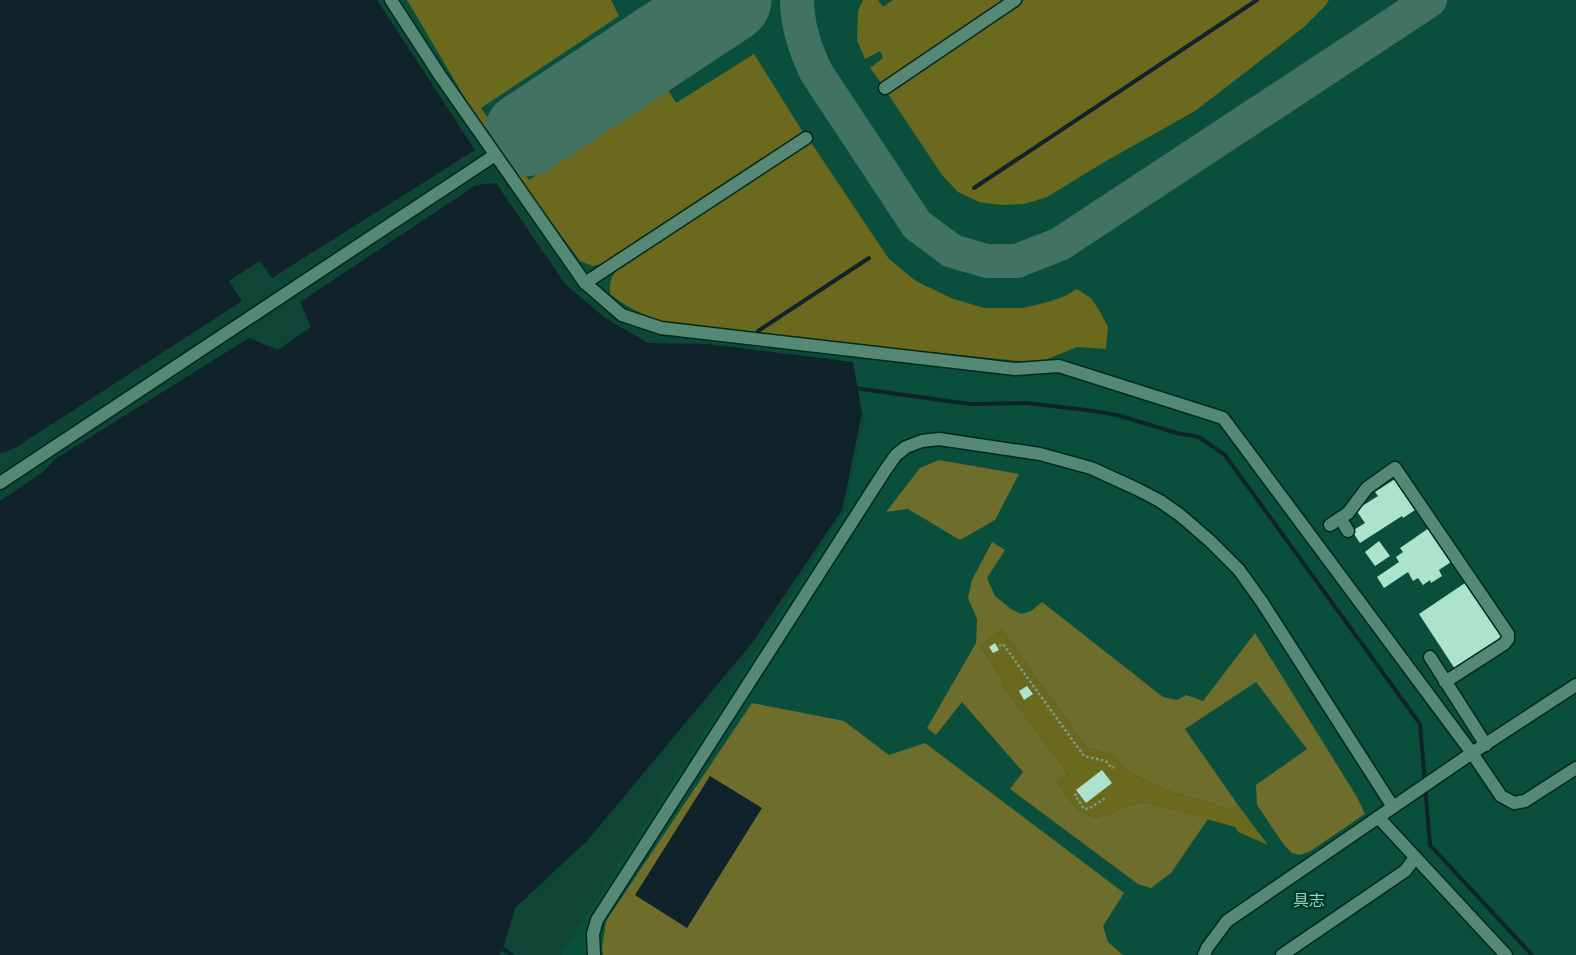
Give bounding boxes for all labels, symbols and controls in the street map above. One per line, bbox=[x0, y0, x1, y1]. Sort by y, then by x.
district label: 具志 bbox=[1293, 891, 1325, 910]

